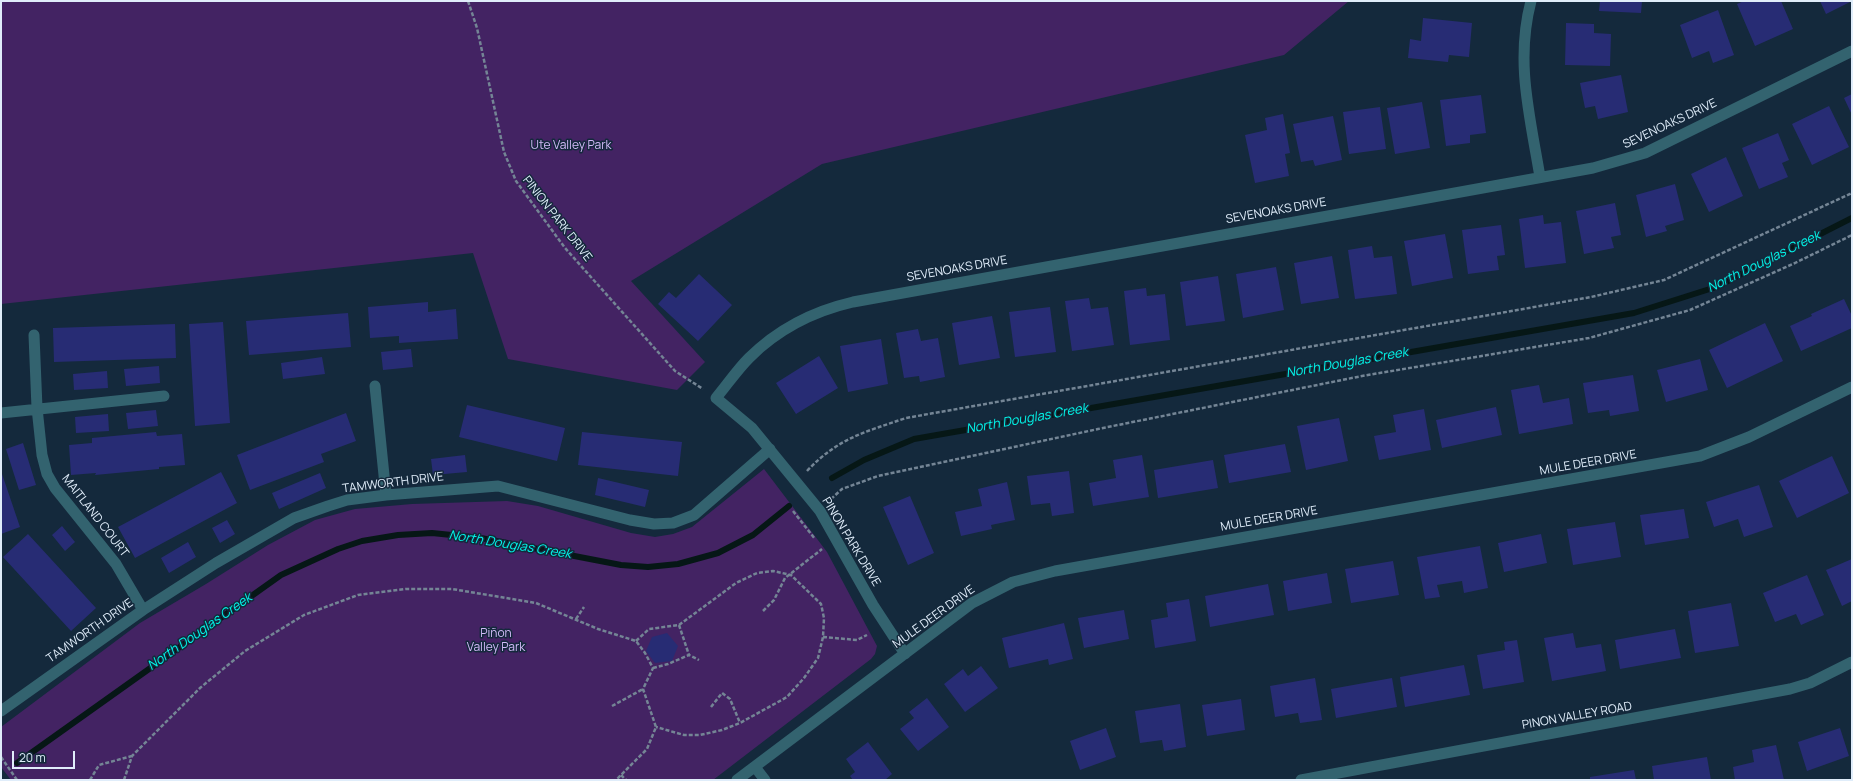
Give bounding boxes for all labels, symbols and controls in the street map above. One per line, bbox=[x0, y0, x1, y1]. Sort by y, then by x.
street label: SEVENOAKS DRIVE bbox=[1621, 96, 1719, 152]
park label: Ute Valley Park bbox=[531, 139, 611, 153]
street label: PINION PARK DRIVE bbox=[519, 174, 595, 264]
street label: SEVENOAKS DRIVE bbox=[1225, 195, 1327, 227]
water label: North Douglas Creek bbox=[1705, 228, 1823, 296]
street label: SEVENOAKS DRIVE bbox=[906, 253, 1008, 285]
water label: North Douglas Creek bbox=[1285, 345, 1409, 381]
water label: North Douglas Creek bbox=[965, 401, 1089, 437]
street label: MULE DEER DRIVE bbox=[1538, 447, 1638, 479]
street label: TAMWORTH DRIVE bbox=[341, 470, 445, 496]
street label: MAITLAND COURT bbox=[58, 472, 132, 560]
street label: PINON PARK DRIVE bbox=[819, 495, 883, 589]
street label: MULE DEER DRIVE bbox=[1219, 503, 1319, 535]
water label: North Douglas Creek bbox=[448, 528, 572, 562]
street label: MULE DEER DRIVE bbox=[890, 582, 978, 652]
water label: North Douglas Creek bbox=[145, 590, 255, 674]
street label: TAMWORTH DRIVE bbox=[44, 596, 136, 666]
park label: Piñon Valley Park bbox=[467, 627, 525, 655]
street label: PINON VALLEY ROAD bbox=[1521, 699, 1633, 733]
scale bar bbox=[14, 743, 77, 769]
text: 20 m bbox=[19, 749, 46, 766]

